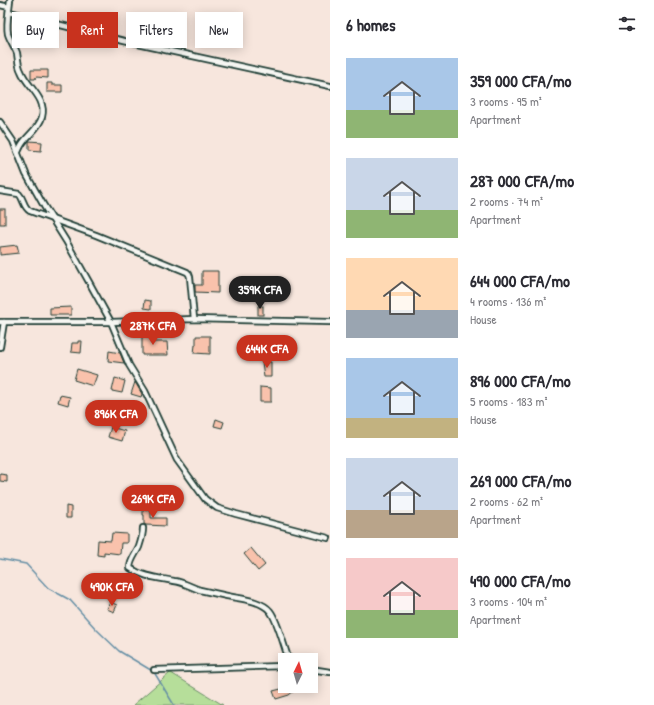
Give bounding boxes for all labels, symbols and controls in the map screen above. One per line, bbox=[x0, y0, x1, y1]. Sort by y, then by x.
chip: Buy bbox=[12, 12, 59, 48]
chip: Rent bbox=[67, 12, 118, 48]
chip: Filters bbox=[126, 12, 187, 48]
chip: New bbox=[195, 12, 243, 48]
text: 6 homes bbox=[346, 13, 396, 36]
icon: filters bbox=[616, 13, 638, 35]
text: 359 000 CFA/mo bbox=[470, 69, 571, 92]
icon: home bbox=[378, 74, 426, 122]
text: 3 rooms · 95 m² bbox=[470, 92, 542, 110]
text: Apartment bbox=[470, 110, 521, 128]
text: 287 000 CFA/mo bbox=[470, 169, 574, 192]
icon: home bbox=[378, 174, 426, 222]
text: 2 rooms · 74 m² bbox=[470, 192, 543, 210]
text: Apartment bbox=[470, 210, 521, 228]
text: 644 000 CFA/mo bbox=[470, 269, 570, 292]
icon: home bbox=[378, 274, 426, 322]
pin: 359K CFA bbox=[219, 276, 301, 310]
text: 359K CFA bbox=[238, 280, 282, 298]
text: 4 rooms · 136 m² bbox=[470, 292, 546, 310]
text: House bbox=[470, 310, 497, 328]
pin: 287K CFA bbox=[112, 312, 194, 346]
text: 287K CFA bbox=[130, 316, 176, 334]
pin: 644K CFA bbox=[226, 335, 308, 369]
text: 644K CFA bbox=[245, 339, 289, 357]
text: 896 000 CFA/mo bbox=[470, 369, 571, 392]
icon: home bbox=[378, 374, 426, 422]
text: 5 rooms · 183 m² bbox=[470, 392, 547, 410]
pin: 896K CFA bbox=[75, 400, 157, 434]
text: 896K CFA bbox=[94, 404, 138, 422]
text: House bbox=[470, 410, 497, 428]
text: 269 000 CFA/mo bbox=[470, 469, 571, 492]
icon: home bbox=[378, 474, 426, 522]
pin: 269K CFA bbox=[112, 485, 194, 519]
text: 269K CFA bbox=[131, 489, 175, 507]
text: 2 rooms · 62 m² bbox=[470, 492, 543, 510]
text: Apartment bbox=[470, 510, 521, 528]
text: 490 000 CFA/mo bbox=[470, 569, 571, 592]
pin: 490K CFA bbox=[71, 573, 153, 607]
icon: home bbox=[378, 574, 426, 622]
text: 490K CFA bbox=[90, 577, 134, 595]
text: 3 rooms · 104 m² bbox=[470, 592, 547, 610]
text: Apartment bbox=[470, 610, 521, 628]
north arrow bbox=[278, 653, 318, 693]
map controls bbox=[278, 653, 318, 693]

